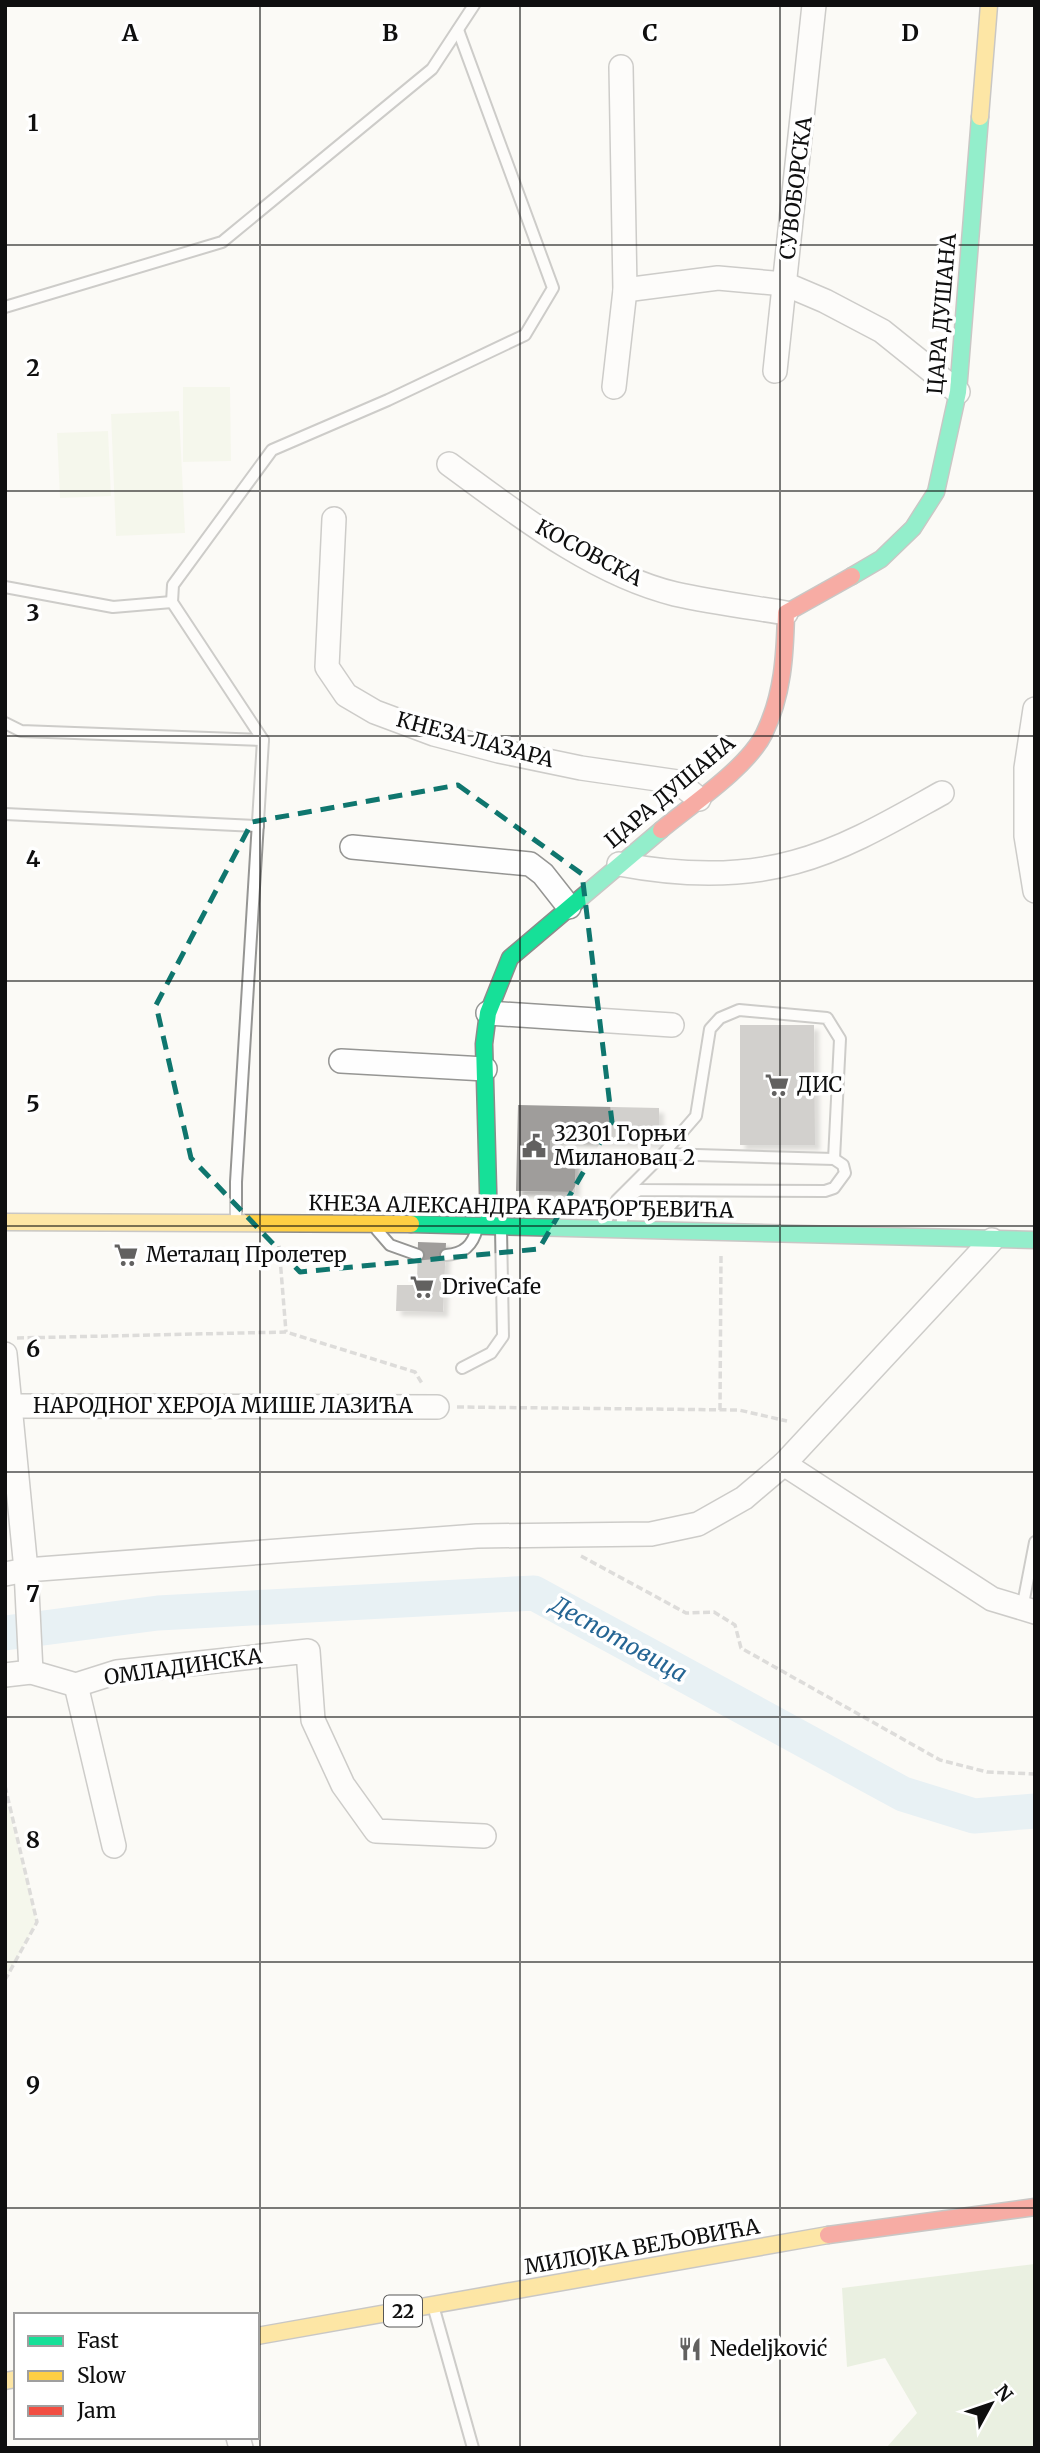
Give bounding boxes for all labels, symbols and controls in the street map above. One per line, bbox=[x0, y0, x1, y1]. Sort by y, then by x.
text: A bbox=[121, 18, 139, 47]
text: B bbox=[382, 18, 398, 47]
text: C bbox=[642, 18, 658, 47]
text: D bbox=[901, 18, 919, 47]
text: 1 bbox=[28, 108, 39, 137]
street label: СУВОБОРСКА bbox=[773, 115, 818, 261]
street label: ЦАРА ДУШАНА bbox=[921, 232, 962, 396]
text: 2 bbox=[26, 353, 40, 382]
street label: КОСОВСКА bbox=[531, 513, 647, 592]
text: 3 bbox=[26, 598, 40, 627]
street label: КНЕЗА ЛАЗАРА bbox=[394, 706, 557, 774]
street label: ЦАРА ДУШАНА bbox=[599, 729, 740, 854]
text: 4 bbox=[26, 844, 41, 873]
supermarket icon: ДИС bbox=[763, 1071, 791, 1099]
place label: ДИС bbox=[797, 1071, 842, 1098]
text: 5 bbox=[26, 1089, 40, 1118]
place label: 32301 Горњи Милановац 2 bbox=[554, 1120, 695, 1171]
public building icon: 32301 Горњи Милановац 2 bbox=[520, 1132, 548, 1160]
street label: КНЕЗА АЛЕКСАНДРА КАРАЂОРЂЕВИЋА bbox=[308, 1189, 734, 1224]
supermarket icon: Металац Пролетер bbox=[112, 1241, 140, 1269]
place label: Металац Пролетер bbox=[146, 1241, 347, 1268]
supermarket icon: DriveCafe bbox=[408, 1273, 436, 1301]
place label: DriveCafe bbox=[442, 1273, 541, 1300]
text: 6 bbox=[26, 1334, 40, 1363]
street label: НАРОДНОГ ХЕРОЈА МИШЕ ЛАЗИЋА bbox=[33, 1392, 413, 1419]
text: 7 bbox=[26, 1579, 40, 1608]
water label: Деспотовица bbox=[544, 1588, 692, 1688]
street label: ОМЛАДИНСКА bbox=[102, 1642, 264, 1691]
text: 8 bbox=[26, 1825, 40, 1854]
text: 9 bbox=[26, 2070, 40, 2099]
street label: МИЛОЈКА ВЕЉОВИЋА bbox=[522, 2212, 762, 2280]
road number: 22 bbox=[384, 2296, 422, 2326]
legend bbox=[14, 2313, 259, 2439]
text: Fast bbox=[77, 2327, 119, 2354]
restaurant icon: Nedeljković bbox=[676, 2335, 704, 2363]
place label: Nedeljković bbox=[710, 2335, 827, 2362]
text: Slow bbox=[77, 2362, 126, 2389]
north arrow bbox=[956, 2369, 1026, 2439]
text: N bbox=[990, 2380, 1018, 2407]
text: Jam bbox=[76, 2397, 116, 2424]

